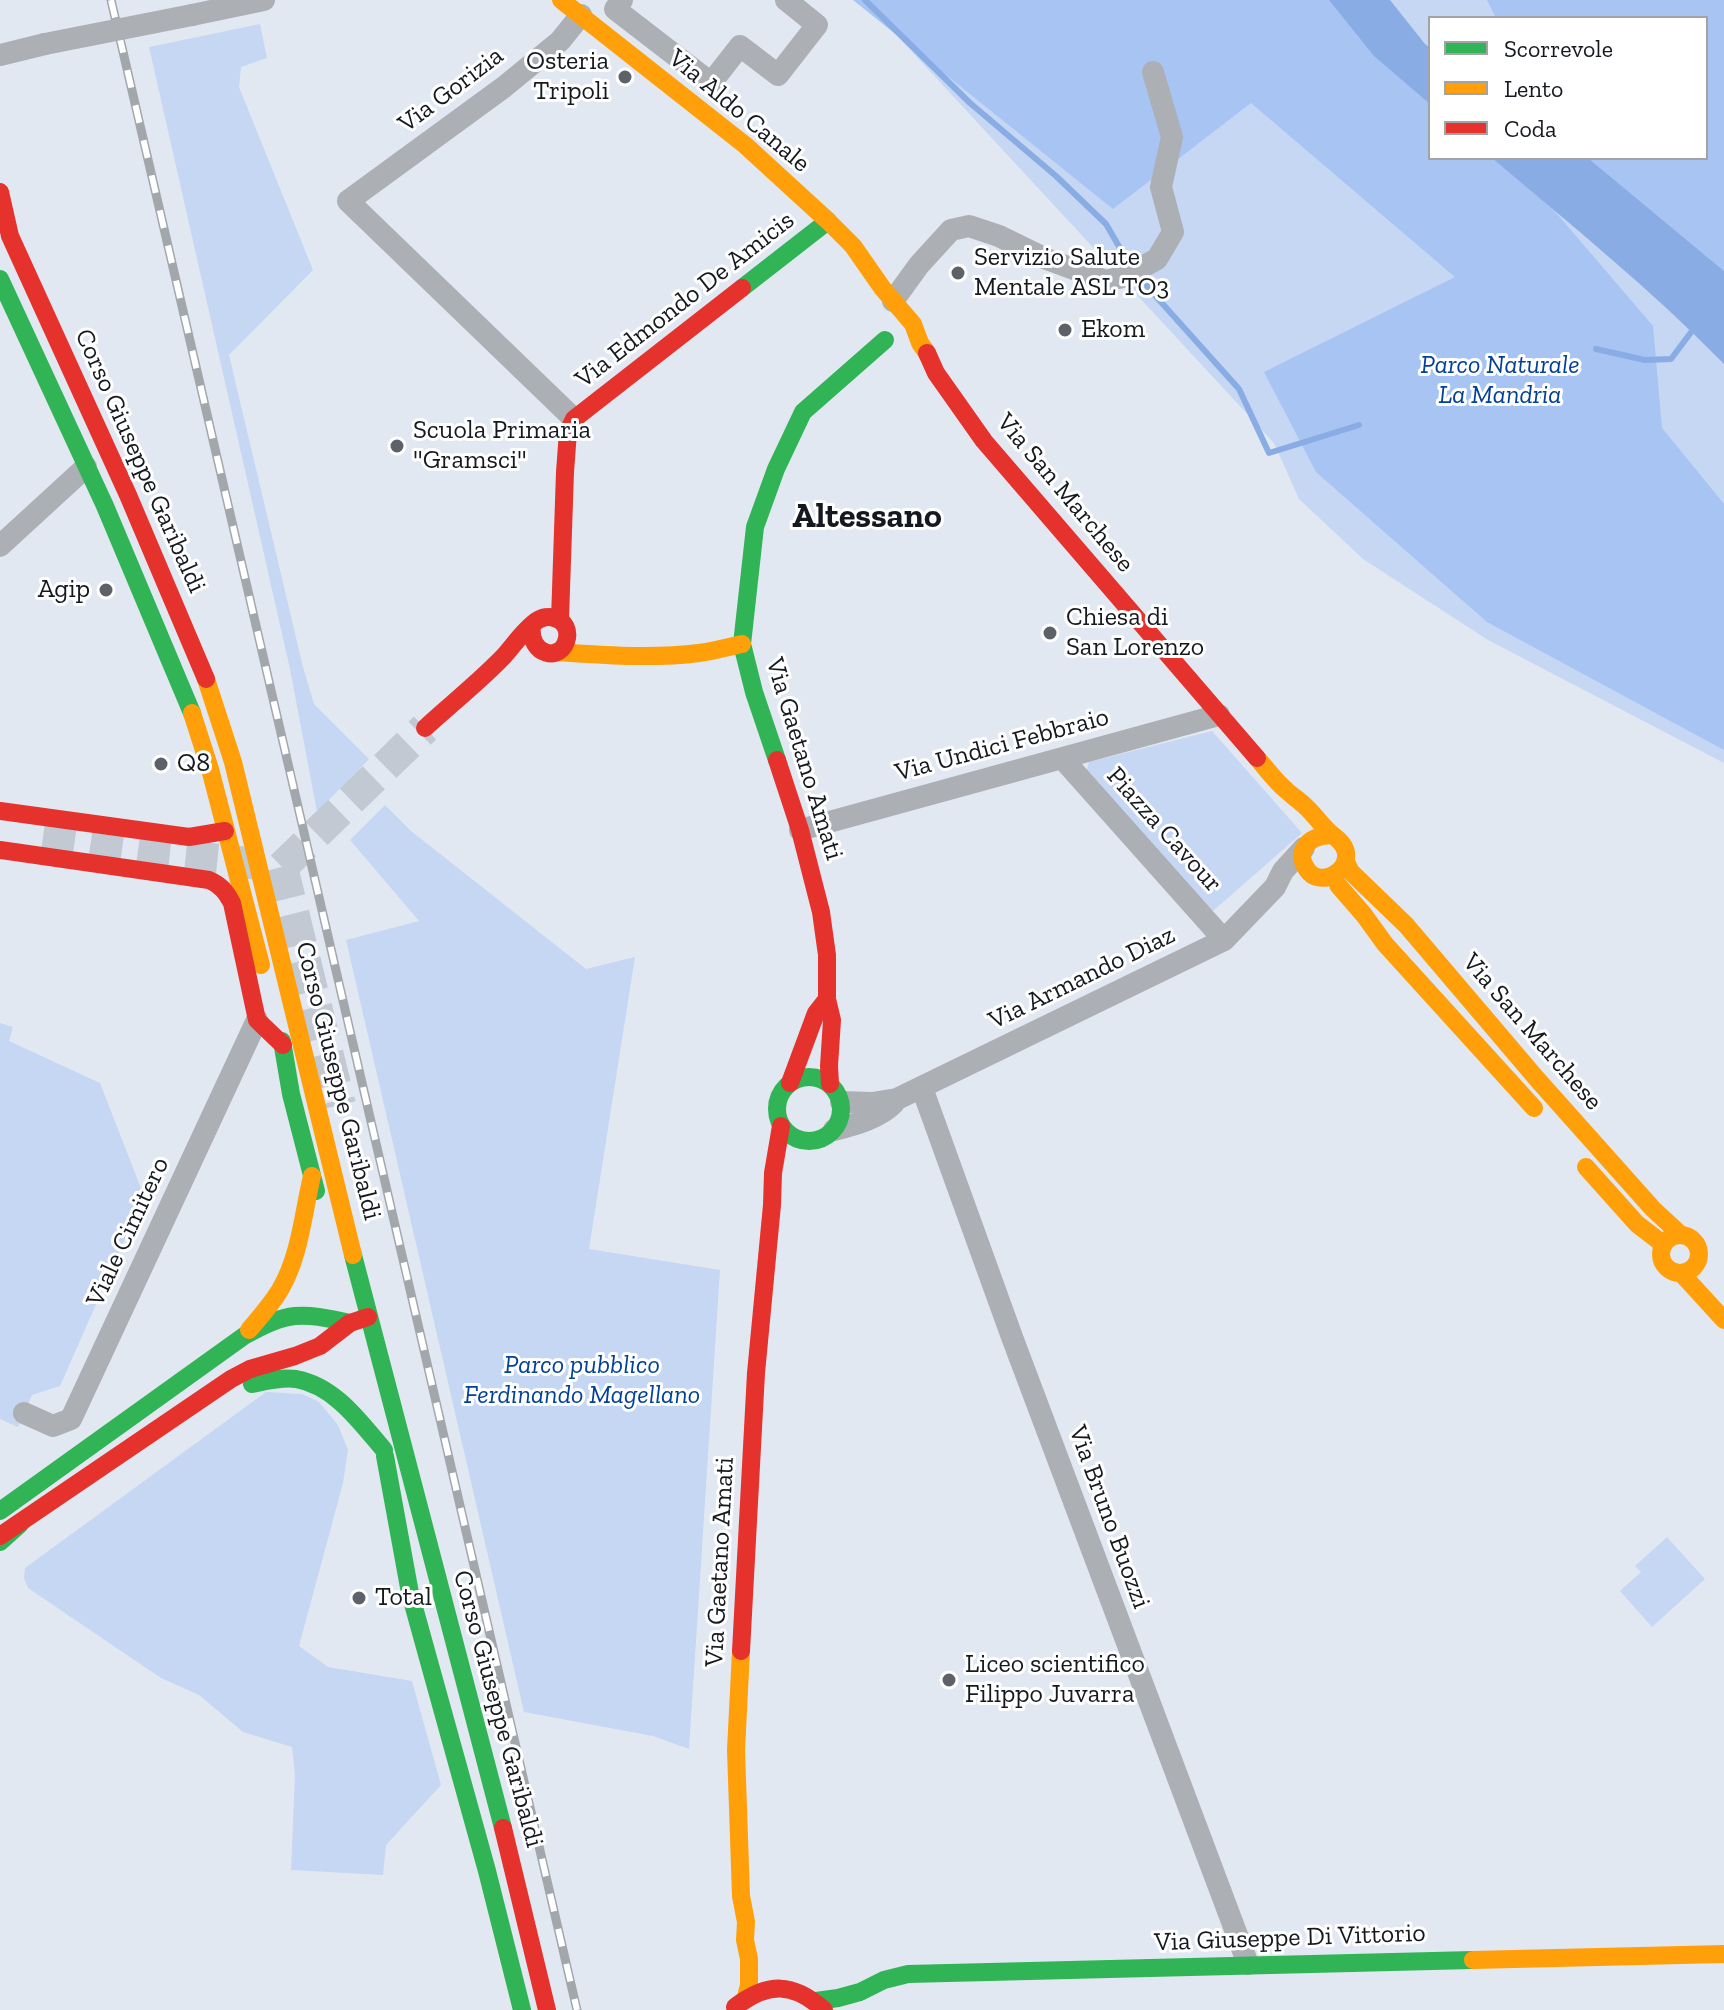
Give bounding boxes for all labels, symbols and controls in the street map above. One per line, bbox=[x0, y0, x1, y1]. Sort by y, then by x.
legend bbox=[1428, 16, 1708, 160]
text: Scorrevole bbox=[1504, 34, 1613, 63]
street label: Via Gorizia bbox=[392, 40, 510, 140]
street label: Via Aldo Canale bbox=[662, 43, 816, 179]
place label: Osteria Tripoli bbox=[526, 46, 609, 108]
marker: Osteria Tripoli bbox=[616, 68, 634, 86]
text: Lento bbox=[1504, 74, 1563, 103]
text: Coda bbox=[1504, 114, 1557, 143]
street label: Via Edmondo De Amicis bbox=[569, 205, 801, 395]
place label: Servizio Salute Mentale ASL TO3 bbox=[974, 242, 1169, 304]
marker: Servizio Salute Mentale ASL TO3 bbox=[949, 264, 967, 282]
place label: Ekom bbox=[1081, 314, 1145, 346]
marker: Ekom bbox=[1056, 321, 1074, 339]
street label: Corso Giuseppe Garibaldi bbox=[68, 324, 212, 598]
park label: Parco Naturale La Mandria bbox=[1420, 350, 1580, 412]
street label: Via San Marchese bbox=[989, 407, 1141, 579]
place label: Scuola Primaria "Gramsci" bbox=[413, 415, 591, 476]
marker: Scuola Primaria "Gramsci" bbox=[388, 437, 406, 455]
district label: Altessano bbox=[792, 497, 942, 537]
place label: Agip bbox=[38, 574, 90, 606]
marker: Agip bbox=[97, 581, 115, 599]
place label: Chiesa di San Lorenzo bbox=[1066, 602, 1204, 664]
marker: Chiesa di San Lorenzo bbox=[1041, 624, 1059, 642]
street label: Via Gaetano Amati bbox=[758, 654, 850, 864]
street label: Via Undici Febbraio bbox=[892, 701, 1112, 789]
place label: Q8 bbox=[177, 748, 210, 780]
marker: Q8 bbox=[152, 755, 170, 773]
street label: Piazza Cavour bbox=[1100, 761, 1228, 899]
street label: Via Armando Diaz bbox=[984, 919, 1180, 1037]
street label: Corso Giuseppe Garibaldi bbox=[288, 939, 388, 1223]
street label: Via San Marchese bbox=[1455, 947, 1609, 1117]
street label: Viale Cimitero bbox=[80, 1152, 176, 1312]
park label: Parco pubblico Ferdinando Magellano bbox=[464, 1350, 700, 1412]
street label: Via Bruno Buozzi bbox=[1061, 1421, 1157, 1613]
street label: Via Gaetano Amati bbox=[699, 1456, 741, 1668]
street label: Corso Giuseppe Garibaldi bbox=[446, 1567, 550, 1851]
place label: Total bbox=[375, 1582, 432, 1614]
marker: Total bbox=[350, 1589, 368, 1607]
place label: Liceo scientifico Filippo Juvarra bbox=[965, 1649, 1145, 1710]
marker: Liceo scientifico Filippo Juvarra bbox=[940, 1671, 958, 1689]
street label: Via Giuseppe Di Vittorio bbox=[1154, 1918, 1426, 1958]

